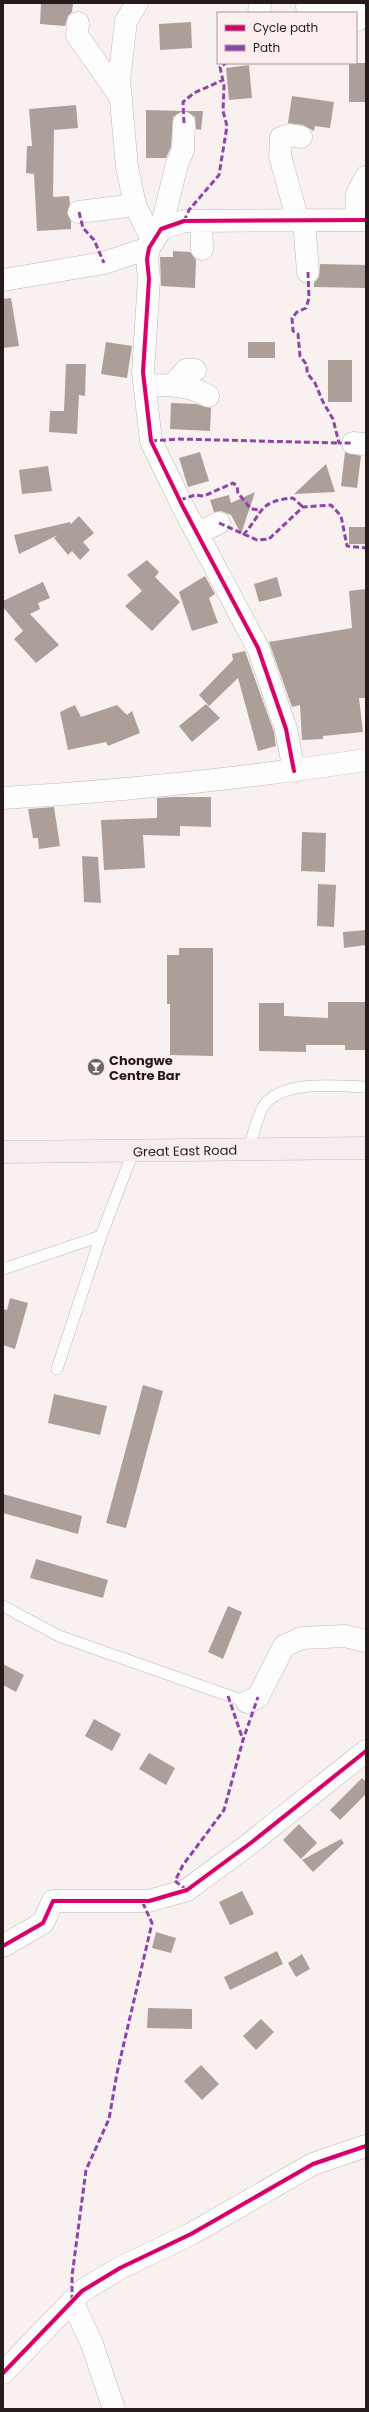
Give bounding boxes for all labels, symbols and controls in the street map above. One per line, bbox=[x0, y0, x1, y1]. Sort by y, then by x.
legend bbox=[217, 12, 357, 64]
text: Cycle path bbox=[253, 19, 318, 36]
text: Path bbox=[253, 39, 280, 56]
place label: Chongwe Centre Bar bbox=[109, 1051, 181, 1085]
bar icon: Chongwe Centre Bar bbox=[86, 1057, 106, 1077]
street label: Great East Road bbox=[133, 1141, 237, 1161]

